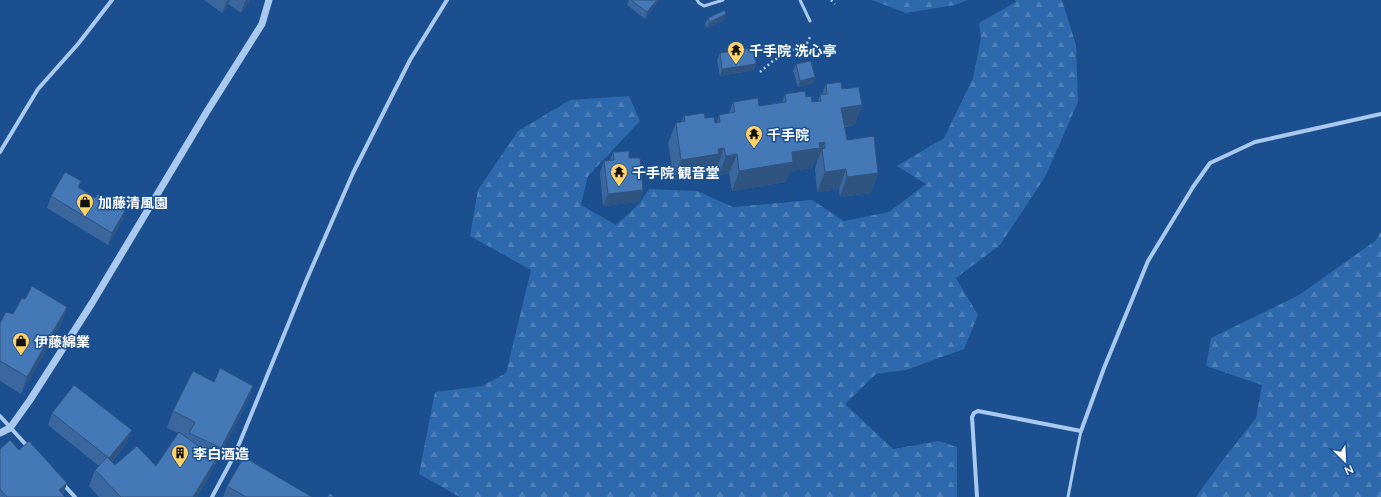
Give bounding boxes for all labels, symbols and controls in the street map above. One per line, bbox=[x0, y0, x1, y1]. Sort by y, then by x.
temple icon: 千手院 洗心亭 bbox=[726, 40, 746, 65]
place label: 千手院 洗心亭 bbox=[749, 42, 836, 59]
temple icon: 千手院 bbox=[744, 124, 764, 149]
place label: 千手院 bbox=[767, 126, 809, 143]
temple icon: 千手院 観音堂 bbox=[609, 162, 629, 187]
place label: 千手院 観音堂 bbox=[632, 164, 719, 181]
shop icon: 加藤清風園 bbox=[75, 192, 95, 217]
place label: 加藤清風園 bbox=[98, 194, 168, 211]
shop icon: 伊藤綿業 bbox=[11, 331, 31, 356]
place label: 伊藤綿業 bbox=[34, 333, 90, 350]
north arrow bbox=[1325, 441, 1365, 481]
building icon: 李白酒造 bbox=[170, 443, 190, 468]
place label: 李白酒造 bbox=[193, 445, 249, 462]
text: N bbox=[1343, 463, 1356, 478]

